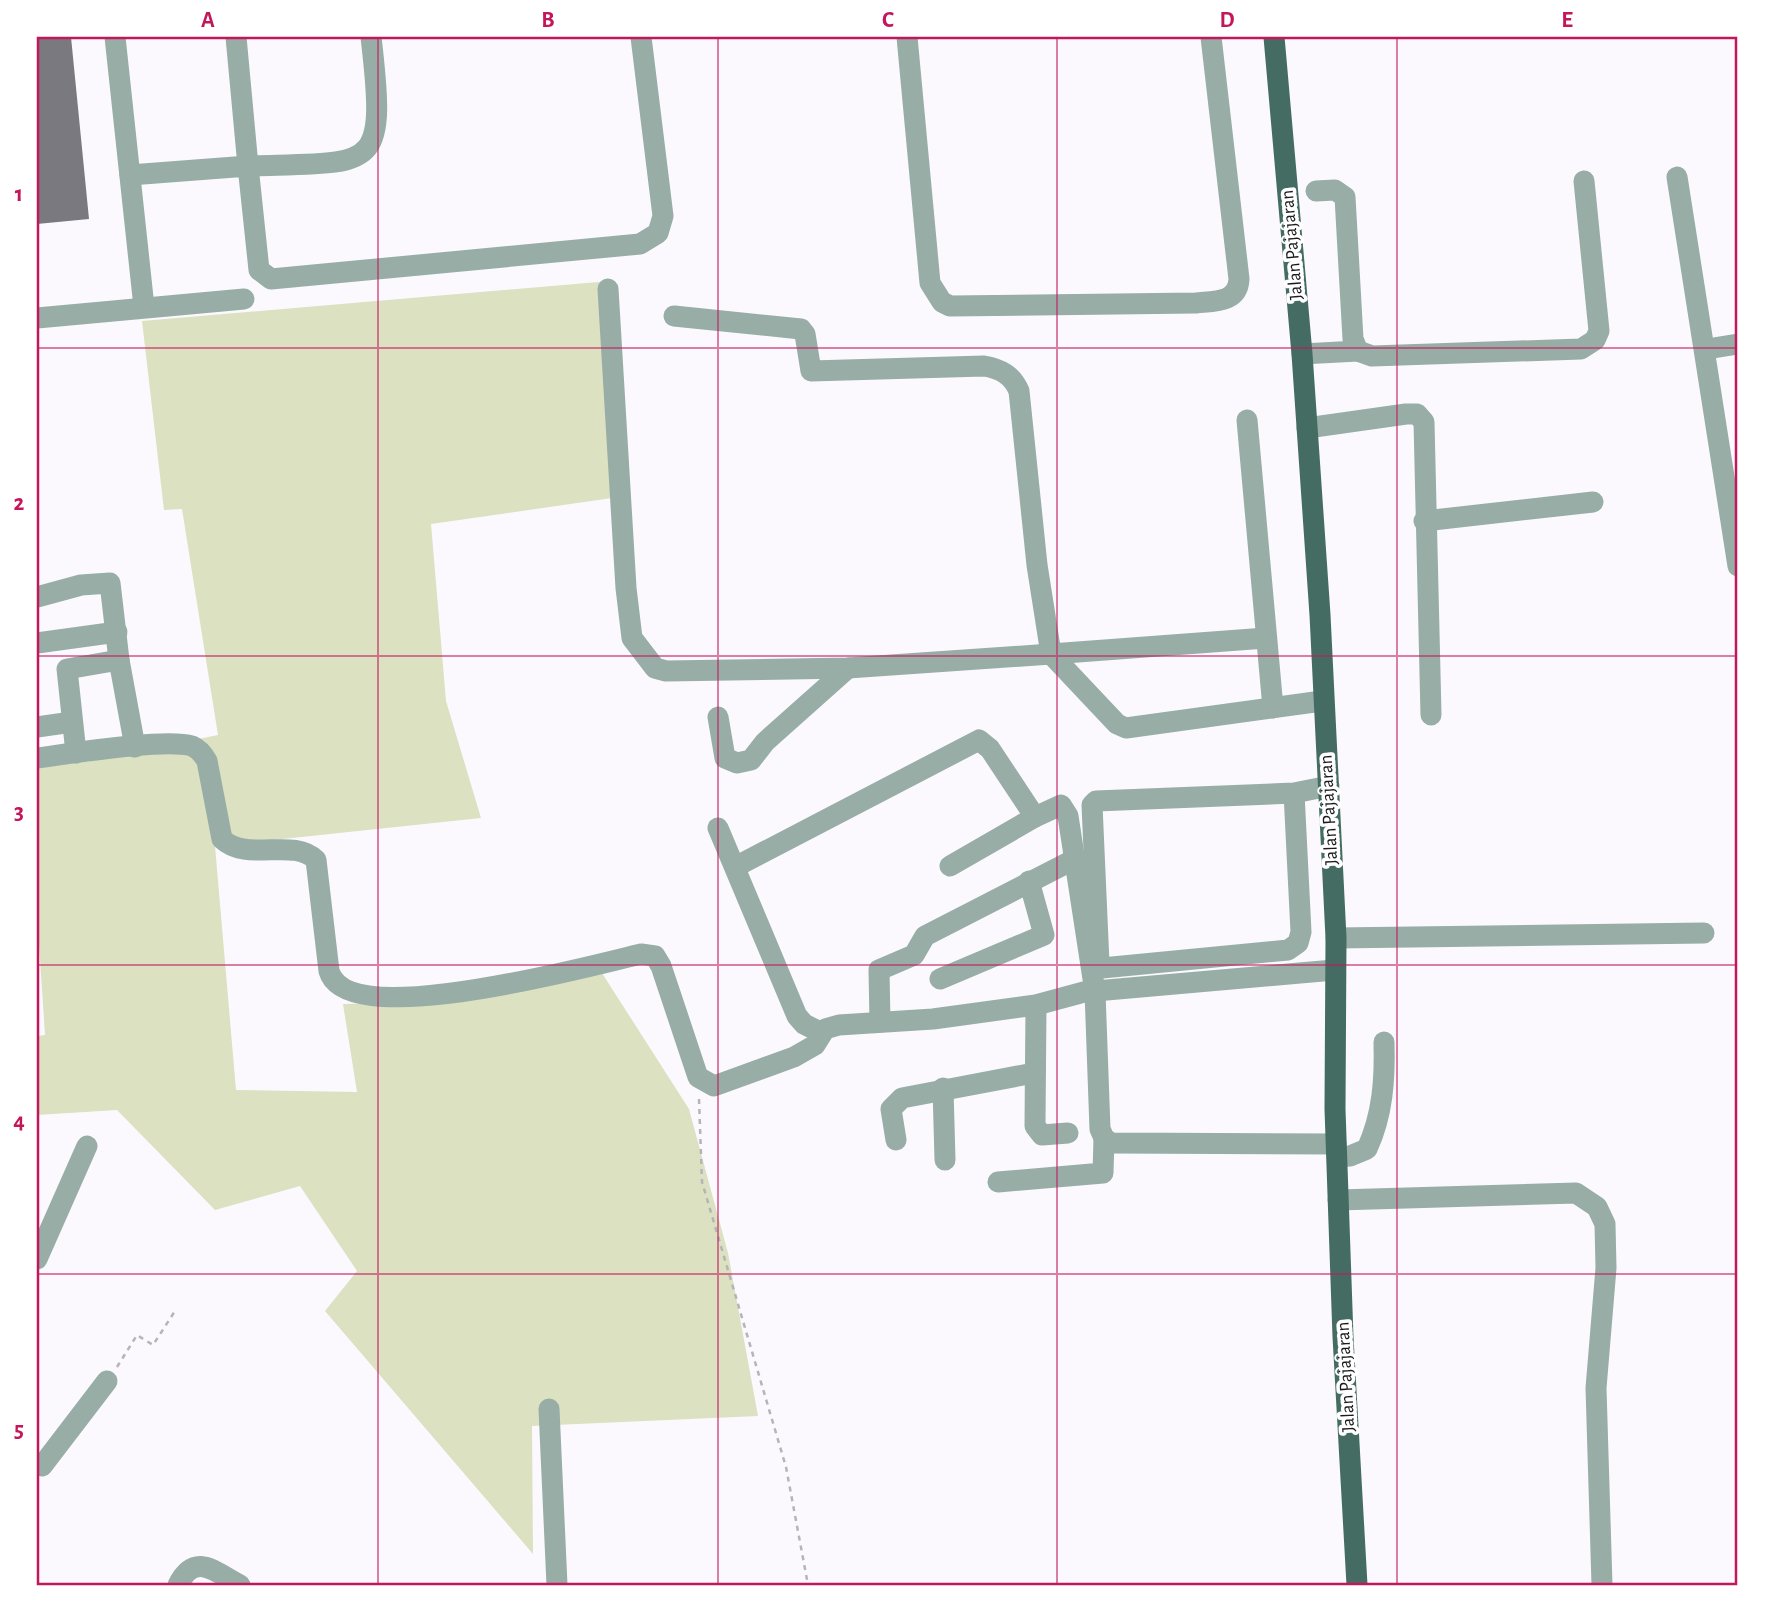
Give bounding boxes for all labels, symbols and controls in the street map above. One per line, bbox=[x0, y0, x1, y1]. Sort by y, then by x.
text: A bbox=[201, 9, 215, 32]
text: B bbox=[541, 9, 555, 32]
text: C bbox=[882, 9, 894, 32]
text: D bbox=[1219, 9, 1235, 32]
text: E bbox=[1561, 9, 1573, 32]
text: 1 bbox=[15, 183, 23, 206]
street label: Jalan Pajajaran bbox=[1278, 189, 1306, 301]
text: 2 bbox=[14, 492, 25, 515]
street label: Jalan Pajajaran bbox=[1317, 754, 1341, 866]
text: 3 bbox=[14, 801, 24, 824]
text: 4 bbox=[13, 1110, 25, 1133]
street label: Jalan Pajajaran bbox=[1334, 1321, 1358, 1433]
text: 5 bbox=[14, 1419, 24, 1442]

